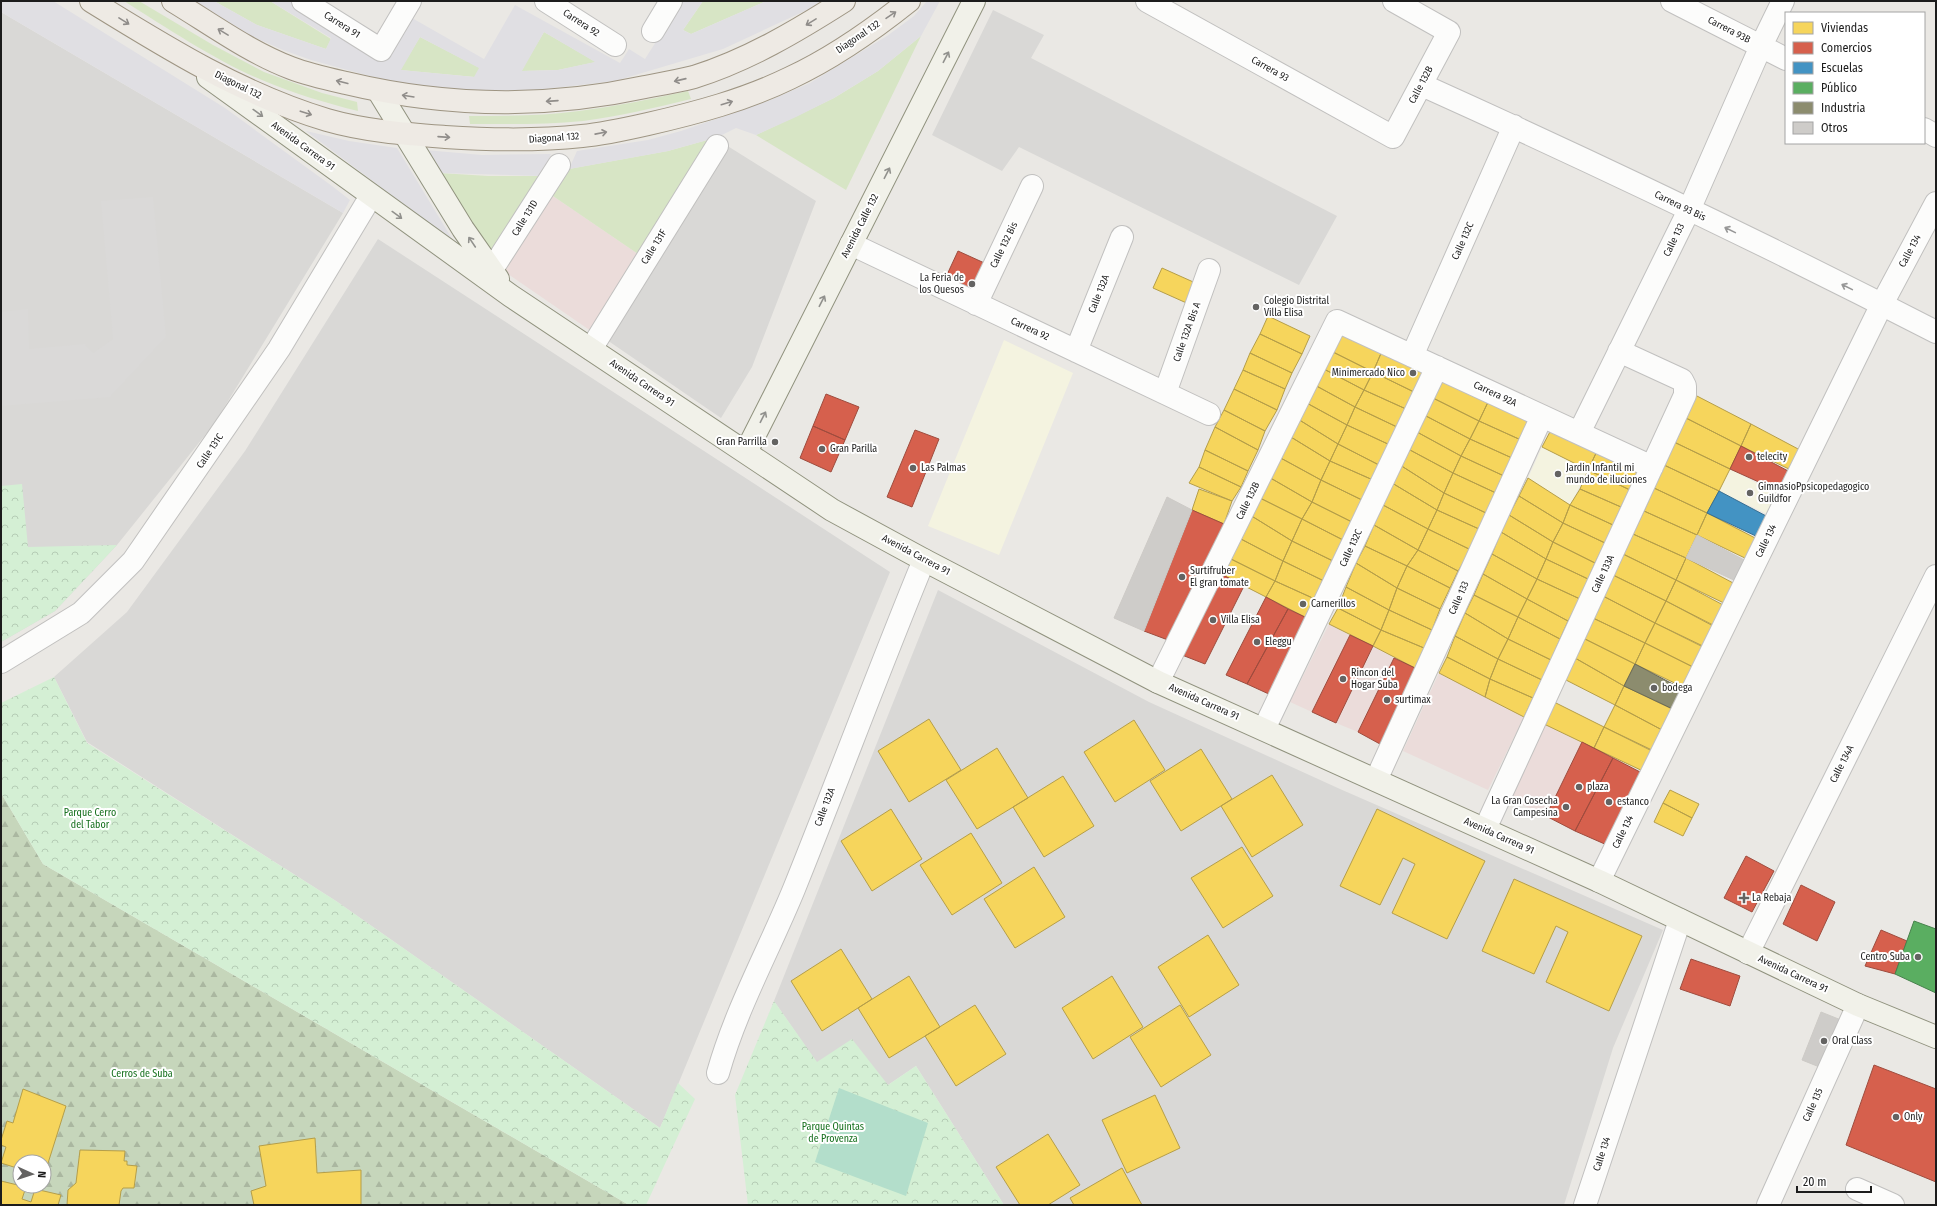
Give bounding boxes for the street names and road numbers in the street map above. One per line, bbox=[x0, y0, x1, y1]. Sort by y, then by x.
street label: Carrera 92 bbox=[561, 7, 602, 40]
street label: Carrera 91 bbox=[322, 9, 362, 41]
street label: Carrera 93B bbox=[1706, 14, 1753, 46]
street label: Diagonal 132 bbox=[834, 18, 883, 56]
street label: Carrera 93 bbox=[1249, 54, 1291, 84]
street label: Calle 132B bbox=[1406, 64, 1436, 106]
street label: Diagonal 132 bbox=[213, 68, 264, 102]
street label: Avenida Carrera 91 bbox=[269, 119, 337, 173]
street label: Diagonal 132 bbox=[528, 130, 580, 146]
street label: Carrera 93 Bis bbox=[1652, 188, 1708, 224]
street label: Avenida Calle 132 bbox=[839, 192, 882, 260]
street label: Calle 131D bbox=[509, 198, 541, 238]
street label: Calle 132 Bis bbox=[988, 220, 1020, 270]
street label: Calle 132C bbox=[1449, 220, 1477, 262]
street label: Calle 133 bbox=[1661, 221, 1687, 258]
street label: Calle 131F bbox=[639, 227, 670, 267]
street label: Calle 134 bbox=[1896, 232, 1924, 269]
street label: Calle 132A bbox=[1086, 272, 1112, 315]
street label: Calle 132A Bis A bbox=[1171, 300, 1204, 363]
street label: Carrera 92 bbox=[1009, 315, 1052, 343]
street label: Avenida Carrera 91 bbox=[607, 357, 677, 409]
street label: Carrera 92A bbox=[1471, 379, 1519, 410]
street label: Calle 131C bbox=[194, 431, 226, 471]
street label: Calle 132B bbox=[1234, 480, 1263, 522]
street label: Calle 134 bbox=[1753, 522, 1779, 560]
street label: Calle 132C bbox=[1337, 527, 1365, 569]
street label: Avenida Carrera 91 bbox=[880, 532, 952, 578]
street label: Calle 133A bbox=[1589, 552, 1617, 595]
street label: Calle 133 bbox=[1446, 579, 1472, 617]
street label: Avenida Carrera 91 bbox=[1167, 681, 1241, 723]
street label: Calle 134A bbox=[1827, 742, 1857, 785]
street label: Calle 132A bbox=[812, 785, 838, 828]
street label: Calle 134 bbox=[1610, 813, 1636, 851]
street label: Avenida Carrera 91 bbox=[1462, 815, 1536, 857]
street label: Avenida Carrera 91 bbox=[1756, 953, 1830, 995]
street label: Calle 135 bbox=[1800, 1086, 1826, 1124]
street label: Calle 134 bbox=[1591, 1135, 1613, 1173]

